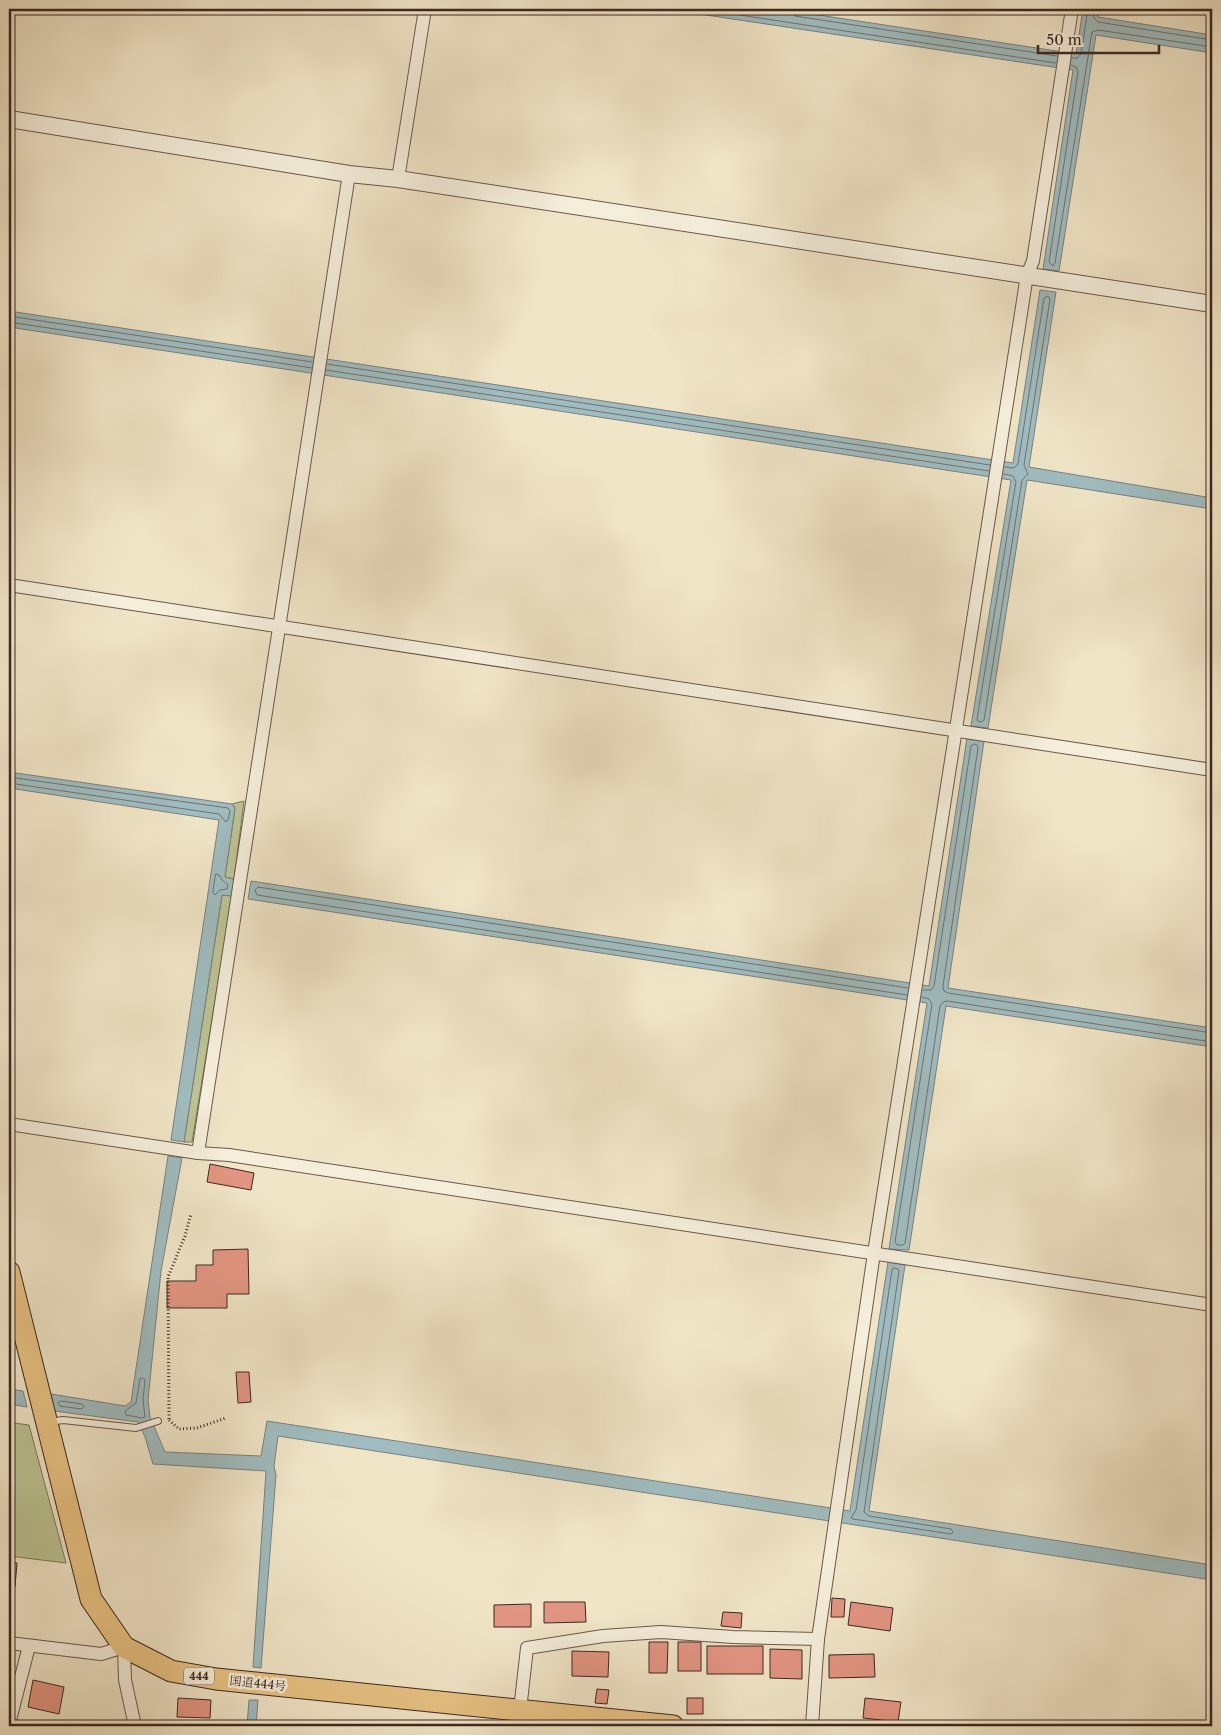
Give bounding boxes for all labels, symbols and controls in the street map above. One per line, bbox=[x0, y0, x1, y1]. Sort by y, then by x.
scale bar bbox=[1038, 22, 1160, 54]
text: 50 m bbox=[1046, 30, 1082, 49]
road number: 444 bbox=[184, 1668, 214, 1684]
street label: 国道444号 bbox=[229, 1673, 287, 1693]

